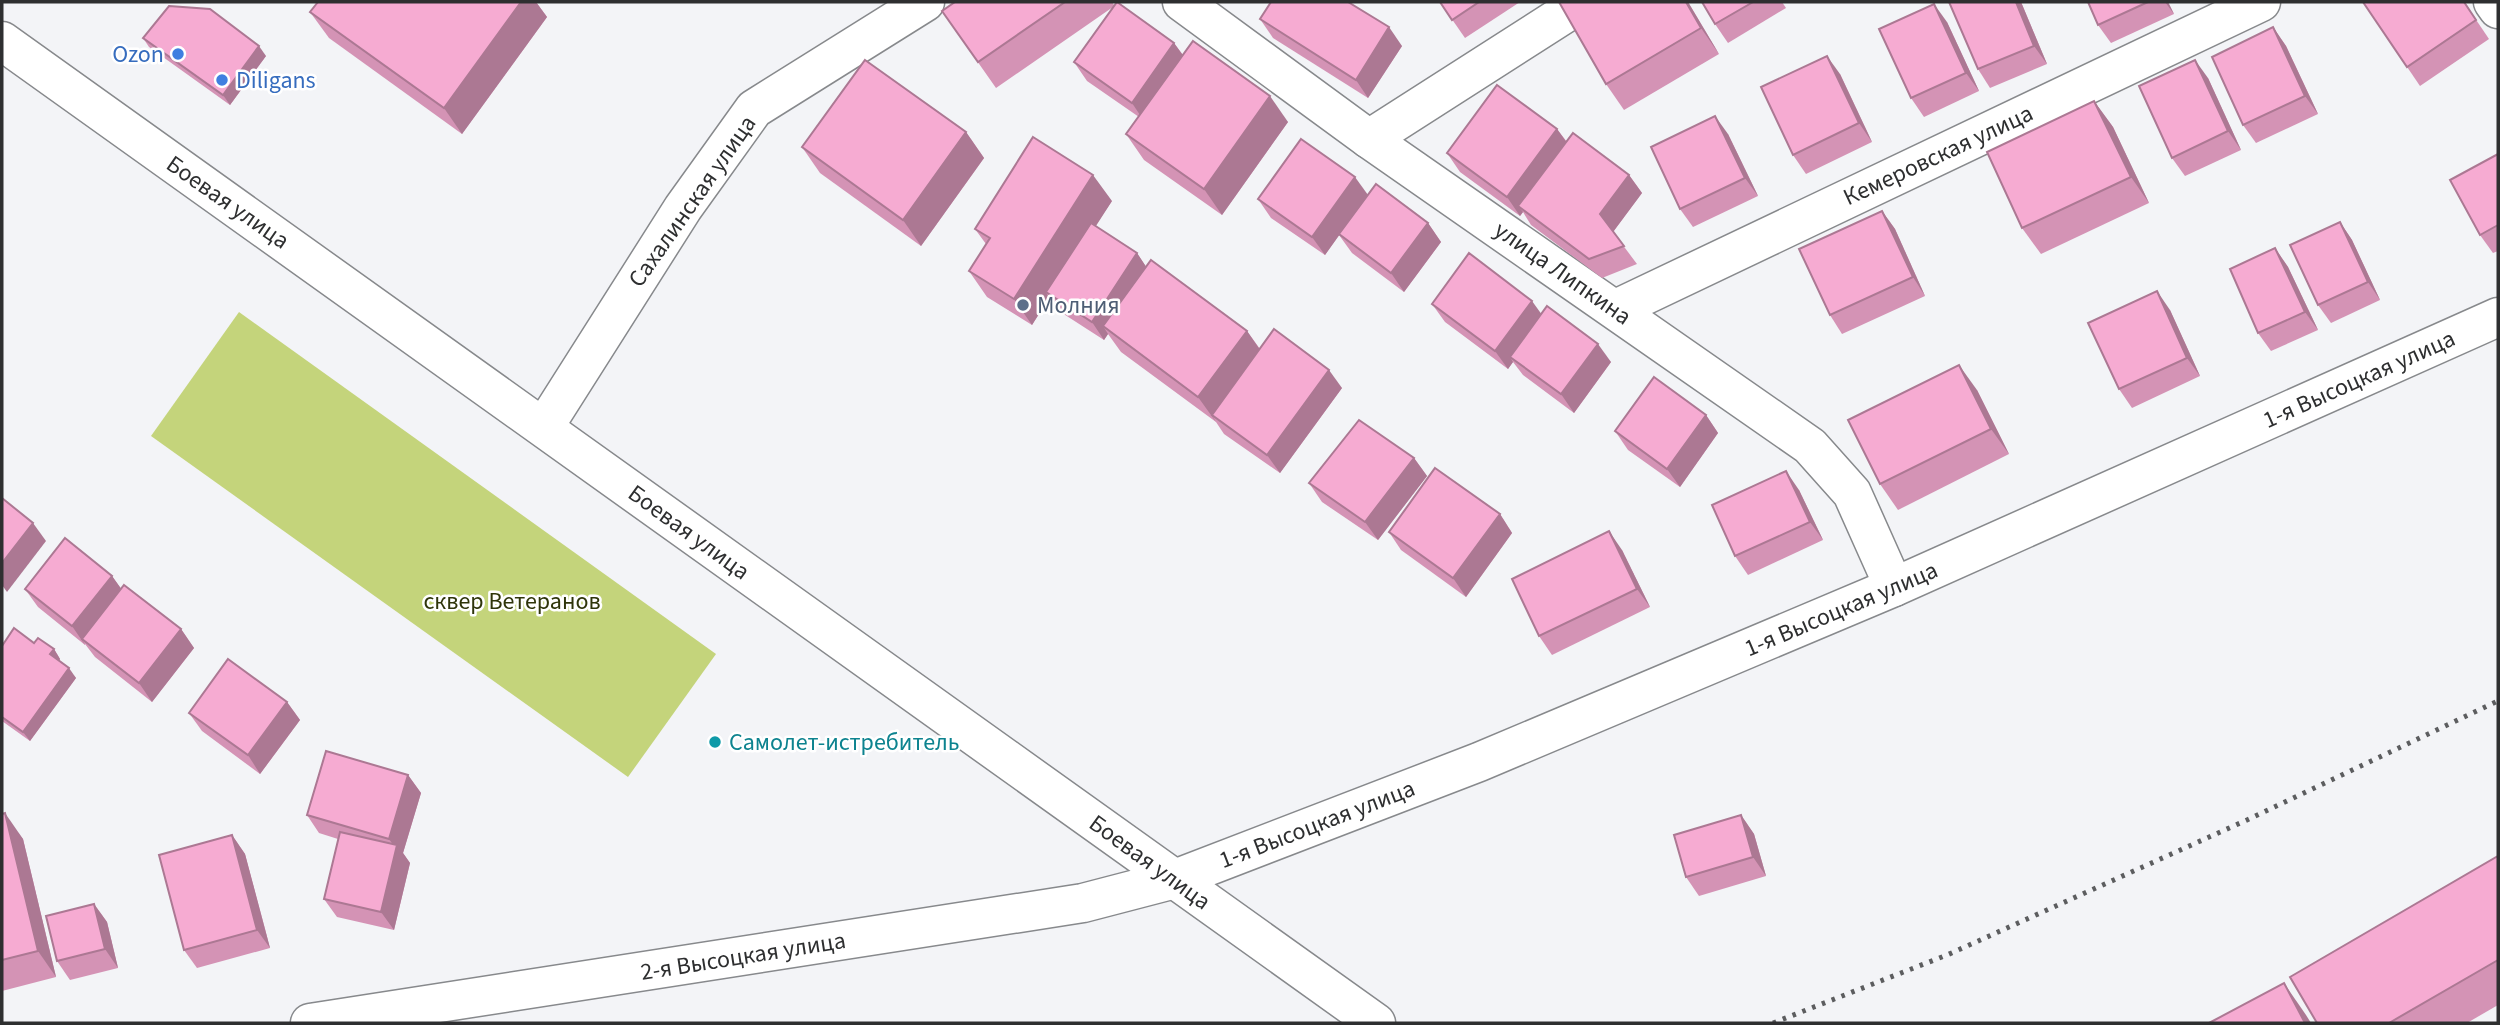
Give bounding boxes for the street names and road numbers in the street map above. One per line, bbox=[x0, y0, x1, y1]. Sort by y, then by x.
street label: Кемеровская улица bbox=[1837, 96, 2039, 215]
street label: Сахалинская улица bbox=[620, 108, 765, 294]
street label: Боевая улица bbox=[159, 147, 296, 258]
street label: улица Липкина bbox=[1487, 213, 1639, 334]
street label: 1-я Высоцкая улица bbox=[2257, 321, 2461, 438]
street label: Боевая улица bbox=[620, 476, 757, 589]
street label: 1-я Высоцкая улица bbox=[1739, 553, 1943, 666]
street label: 1-я Высоцкая улица bbox=[1214, 771, 1420, 878]
street label: Боевая улица bbox=[1081, 806, 1218, 919]
street label: 2-я Высоцкая улица bbox=[638, 923, 848, 990]

